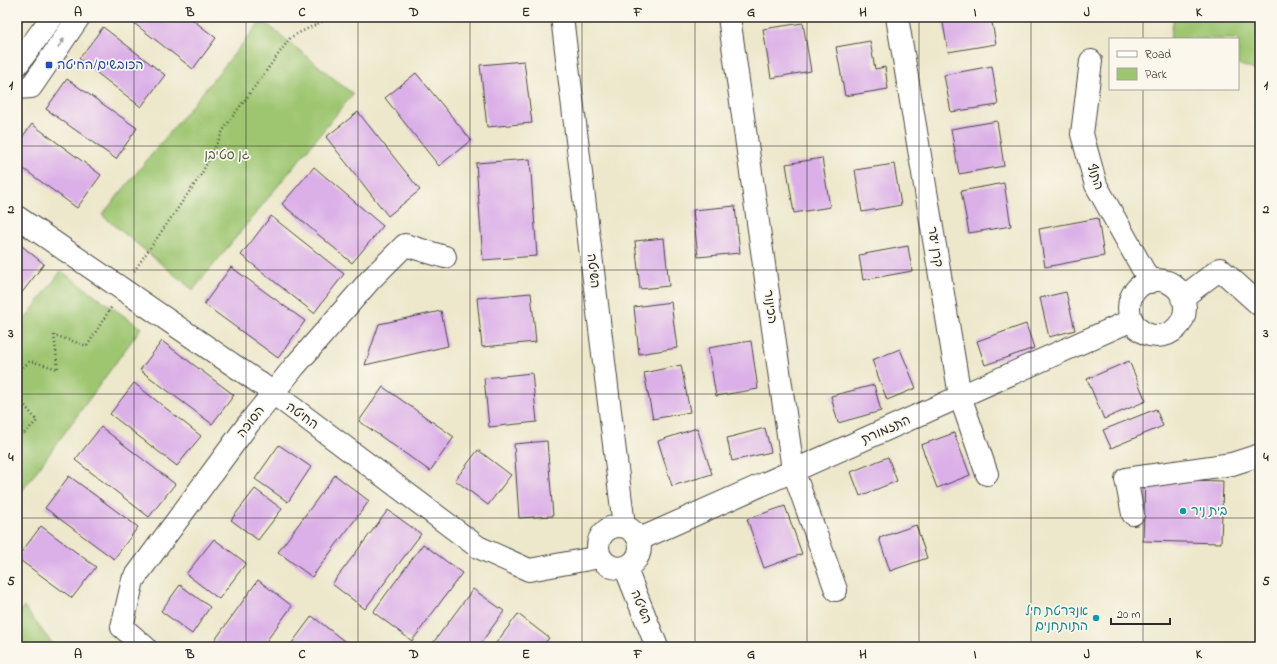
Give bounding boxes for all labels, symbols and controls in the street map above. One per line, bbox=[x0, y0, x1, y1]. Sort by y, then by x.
text: A bbox=[74, 3, 82, 22]
text: B bbox=[185, 3, 195, 22]
text: C bbox=[298, 3, 306, 22]
text: D bbox=[408, 3, 419, 22]
text: E bbox=[522, 3, 530, 22]
text: F bbox=[633, 3, 643, 22]
text: G bbox=[747, 3, 755, 22]
text: H bbox=[859, 3, 867, 22]
text: I bbox=[973, 3, 977, 22]
text: J bbox=[1084, 3, 1090, 22]
text: K bbox=[1196, 3, 1203, 22]
one-way arrow bbox=[57, 38, 65, 49]
legend bbox=[1109, 38, 1239, 90]
text: Road bbox=[1145, 46, 1171, 64]
place label: הכובשים/החיטה bbox=[57, 56, 144, 75]
marker: הכובשים/החיטה bbox=[44, 60, 54, 70]
text: Park bbox=[1145, 66, 1167, 84]
text: 1 bbox=[9, 76, 14, 95]
text: 1 bbox=[1264, 76, 1269, 95]
park label: גן סטיבן bbox=[204, 146, 250, 165]
street label: התוף bbox=[1082, 161, 1108, 193]
text: 2 bbox=[7, 200, 15, 219]
text: 2 bbox=[1262, 200, 1270, 219]
street label: קרן יער bbox=[922, 225, 948, 269]
street label: השיטה bbox=[581, 252, 605, 290]
street label: הכינור bbox=[758, 289, 782, 325]
text: 3 bbox=[7, 324, 14, 343]
text: 3 bbox=[1262, 324, 1269, 343]
street label: החיטה bbox=[282, 398, 322, 434]
street label: הסוכה bbox=[233, 402, 269, 442]
street label: התזמורת bbox=[858, 411, 914, 449]
text: 4 bbox=[7, 448, 14, 467]
text: 4 bbox=[1262, 448, 1269, 467]
place label: בית ניר bbox=[1191, 502, 1227, 521]
marker: בית ניר bbox=[1178, 506, 1188, 516]
text: 5 bbox=[7, 572, 15, 591]
text: 5 bbox=[1262, 572, 1270, 591]
street label: השיטה bbox=[626, 587, 656, 627]
scale bar bbox=[1111, 600, 1170, 626]
place label: אנדרטת חיל התותחנים bbox=[1025, 602, 1088, 636]
text: 20 m bbox=[1117, 606, 1140, 624]
marker: אנדרטת חיל התותחנים bbox=[1091, 613, 1101, 623]
text: A bbox=[74, 645, 82, 664]
text: B bbox=[185, 645, 195, 664]
text: C bbox=[298, 645, 306, 664]
text: D bbox=[408, 645, 419, 664]
text: E bbox=[522, 645, 530, 664]
text: F bbox=[633, 645, 643, 664]
text: G bbox=[747, 645, 755, 664]
text: H bbox=[859, 645, 867, 664]
text: I bbox=[973, 645, 977, 664]
text: J bbox=[1084, 645, 1090, 664]
text: K bbox=[1196, 645, 1203, 664]

